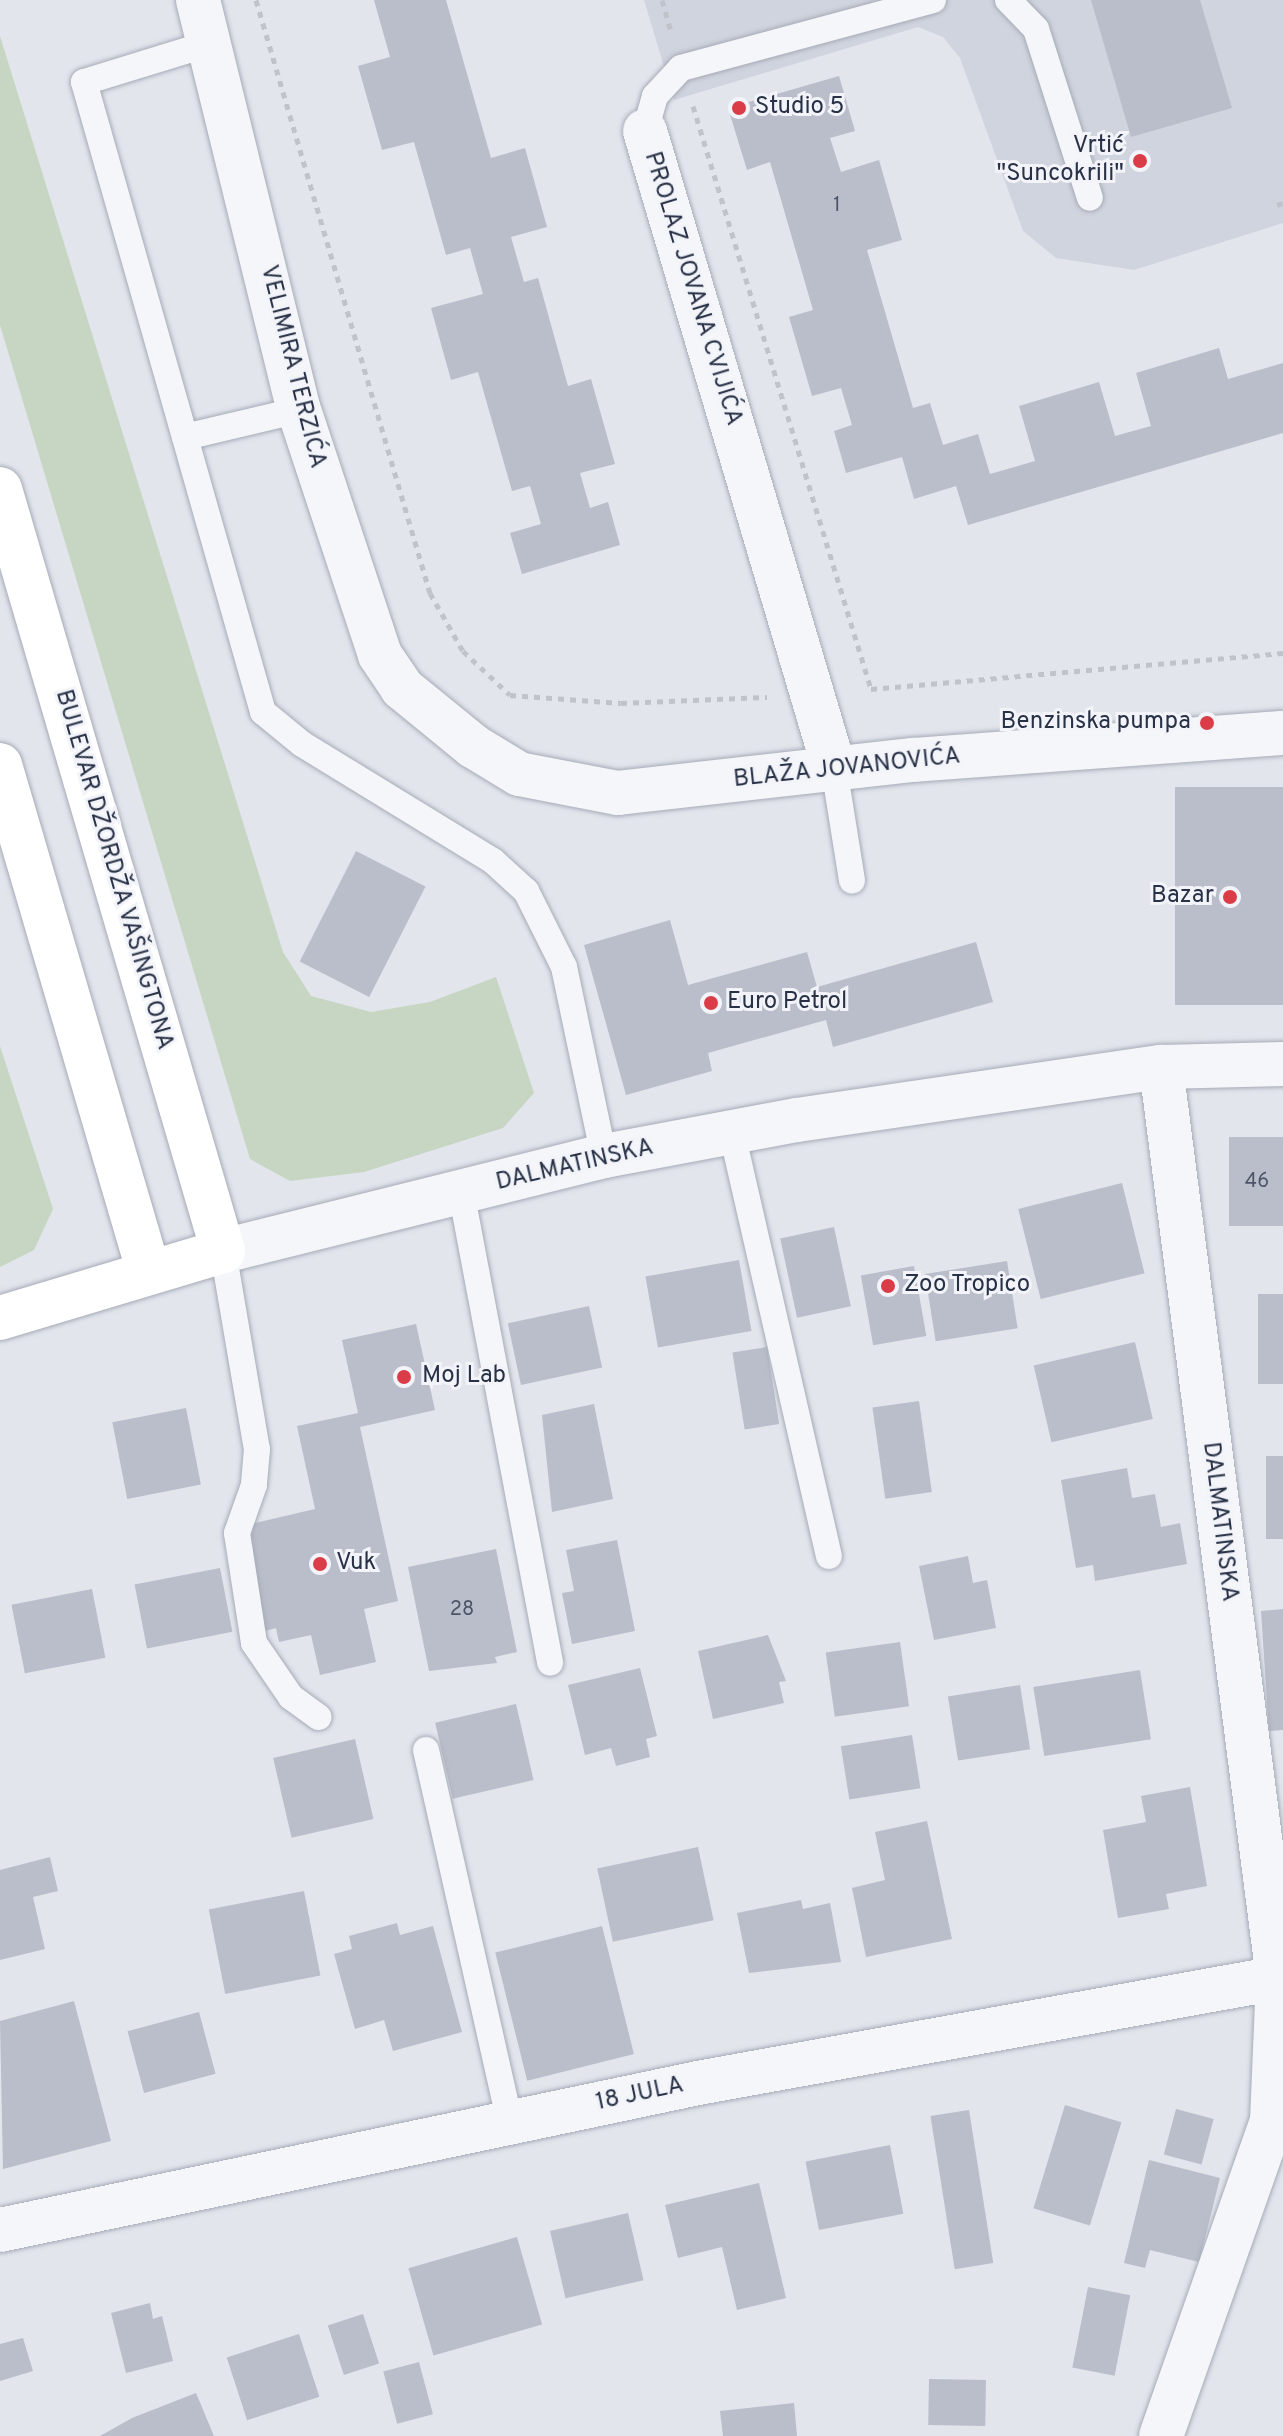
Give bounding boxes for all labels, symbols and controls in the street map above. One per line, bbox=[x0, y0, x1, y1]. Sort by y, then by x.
place label: Studio 5 bbox=[755, 94, 845, 122]
marker: Studio 5 bbox=[730, 99, 748, 117]
place label: Vrtić "Suncokrili" bbox=[997, 133, 1124, 189]
street label: PROLAZ JOVANA CVIJIĆA bbox=[636, 148, 748, 430]
marker: Vrtić "Suncokrili" bbox=[1131, 152, 1149, 170]
house number: 1 bbox=[833, 194, 841, 218]
street label: VELIMIRA TERZIĆA bbox=[253, 262, 331, 472]
street label: BULEVAR DŽORDŽA VAŠINGTONA bbox=[47, 686, 179, 1054]
place label: Benzinska pumpa bbox=[1001, 709, 1191, 737]
marker: Benzinska pumpa bbox=[1198, 714, 1216, 732]
street label: BLAŽA JOVANOVIĆA bbox=[732, 743, 962, 795]
place label: Bazar bbox=[1151, 883, 1214, 911]
marker: Bazar bbox=[1221, 888, 1239, 906]
place label: Euro Petrol bbox=[727, 989, 847, 1017]
marker: Euro Petrol bbox=[702, 994, 720, 1012]
street label: DALMATINSKA bbox=[493, 1134, 657, 1198]
house number: 46 bbox=[1245, 1170, 1269, 1194]
place label: Zoo Tropico bbox=[904, 1272, 1031, 1300]
marker: Zoo Tropico bbox=[879, 1277, 897, 1295]
place label: Moj Lab bbox=[422, 1363, 506, 1391]
marker: Moj Lab bbox=[393, 1366, 415, 1388]
street label: DALMATINSKA bbox=[1195, 1440, 1243, 1604]
place label: Vuk bbox=[336, 1550, 376, 1578]
marker: Vuk bbox=[311, 1555, 329, 1573]
house number: 28 bbox=[450, 1598, 474, 1622]
street label: 18 JULA bbox=[593, 2072, 687, 2118]

